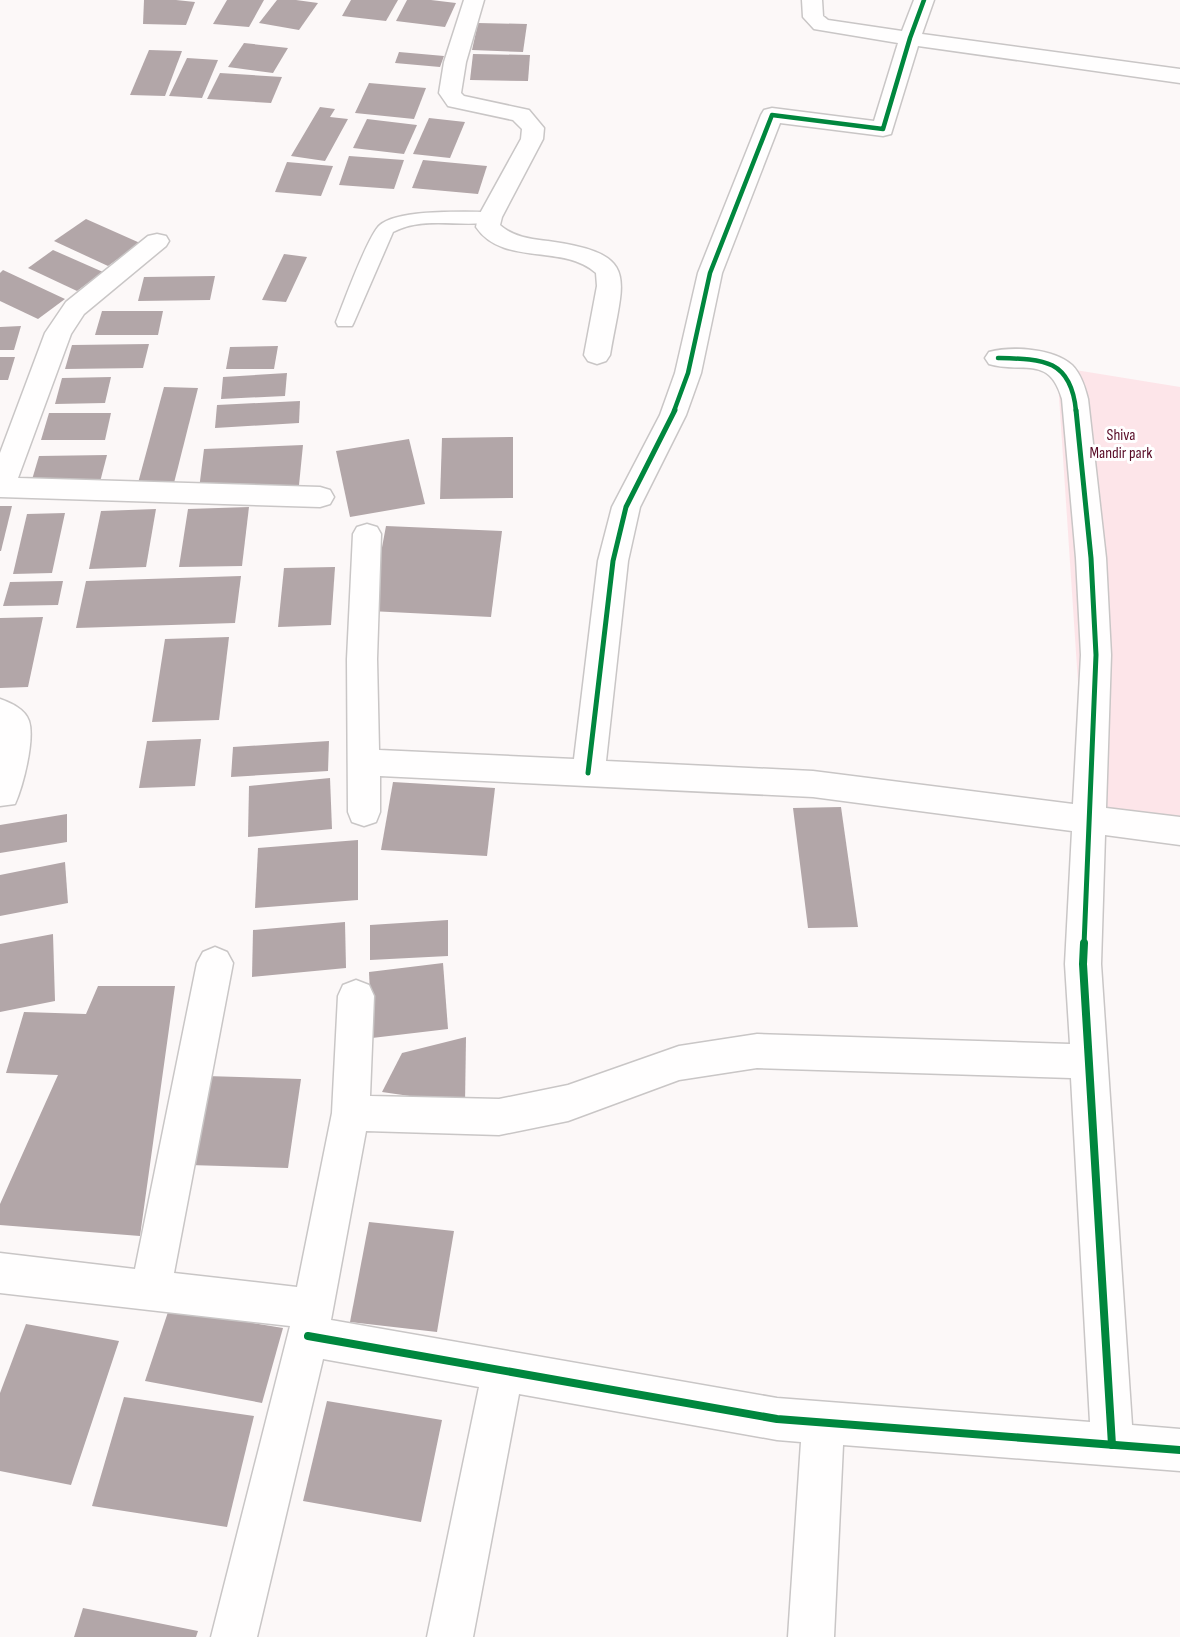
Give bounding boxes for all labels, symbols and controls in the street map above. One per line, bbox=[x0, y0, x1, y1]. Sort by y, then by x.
park label: Shiva Mandir park bbox=[1090, 426, 1152, 463]

